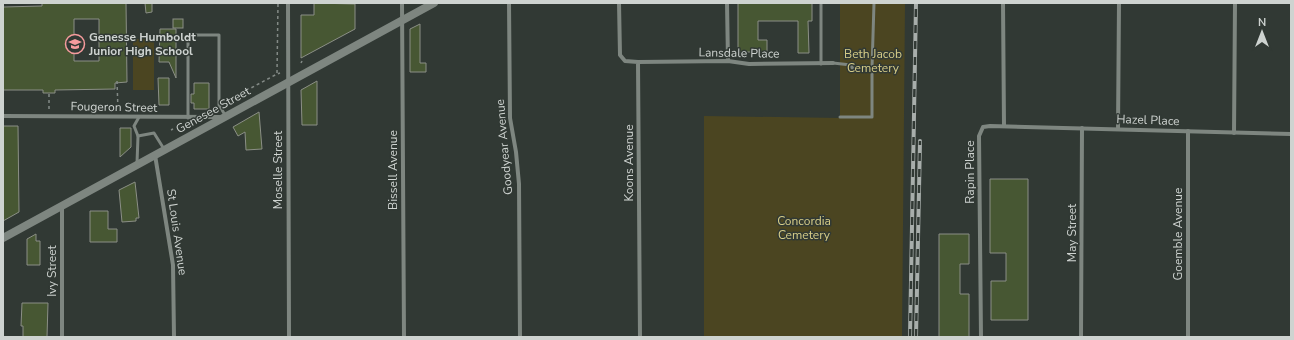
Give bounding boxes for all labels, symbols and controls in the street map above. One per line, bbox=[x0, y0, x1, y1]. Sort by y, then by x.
north arrow bbox=[1242, 12, 1282, 52]
text: N bbox=[1258, 15, 1266, 30]
place label: Genesse Humboldt Junior High School bbox=[88, 29, 196, 59]
school or university icon: Genesse Humboldt Junior High School bbox=[64, 33, 86, 55]
street label: Lansdale Place bbox=[698, 44, 780, 62]
park label: Beth Jacob Cemetery bbox=[844, 46, 902, 76]
street label: Genesee Street bbox=[173, 83, 254, 137]
street label: Fougeron Street bbox=[71, 98, 158, 116]
street label: Goodyear Avenue bbox=[492, 98, 516, 196]
street label: Hazel Place bbox=[1116, 111, 1180, 129]
street label: Koons Avenue bbox=[621, 124, 637, 202]
street label: Moselle Street bbox=[270, 130, 286, 209]
street label: Bissell Avenue bbox=[385, 130, 401, 210]
street label: Rapin Place bbox=[962, 140, 978, 204]
street label: St Louis Avenue bbox=[163, 188, 191, 276]
street label: Goemble Avenue bbox=[1170, 188, 1186, 280]
street label: May Street bbox=[1064, 203, 1080, 262]
park label: Concordia Cemetery bbox=[777, 213, 831, 243]
street label: Ivy Street bbox=[44, 244, 60, 297]

